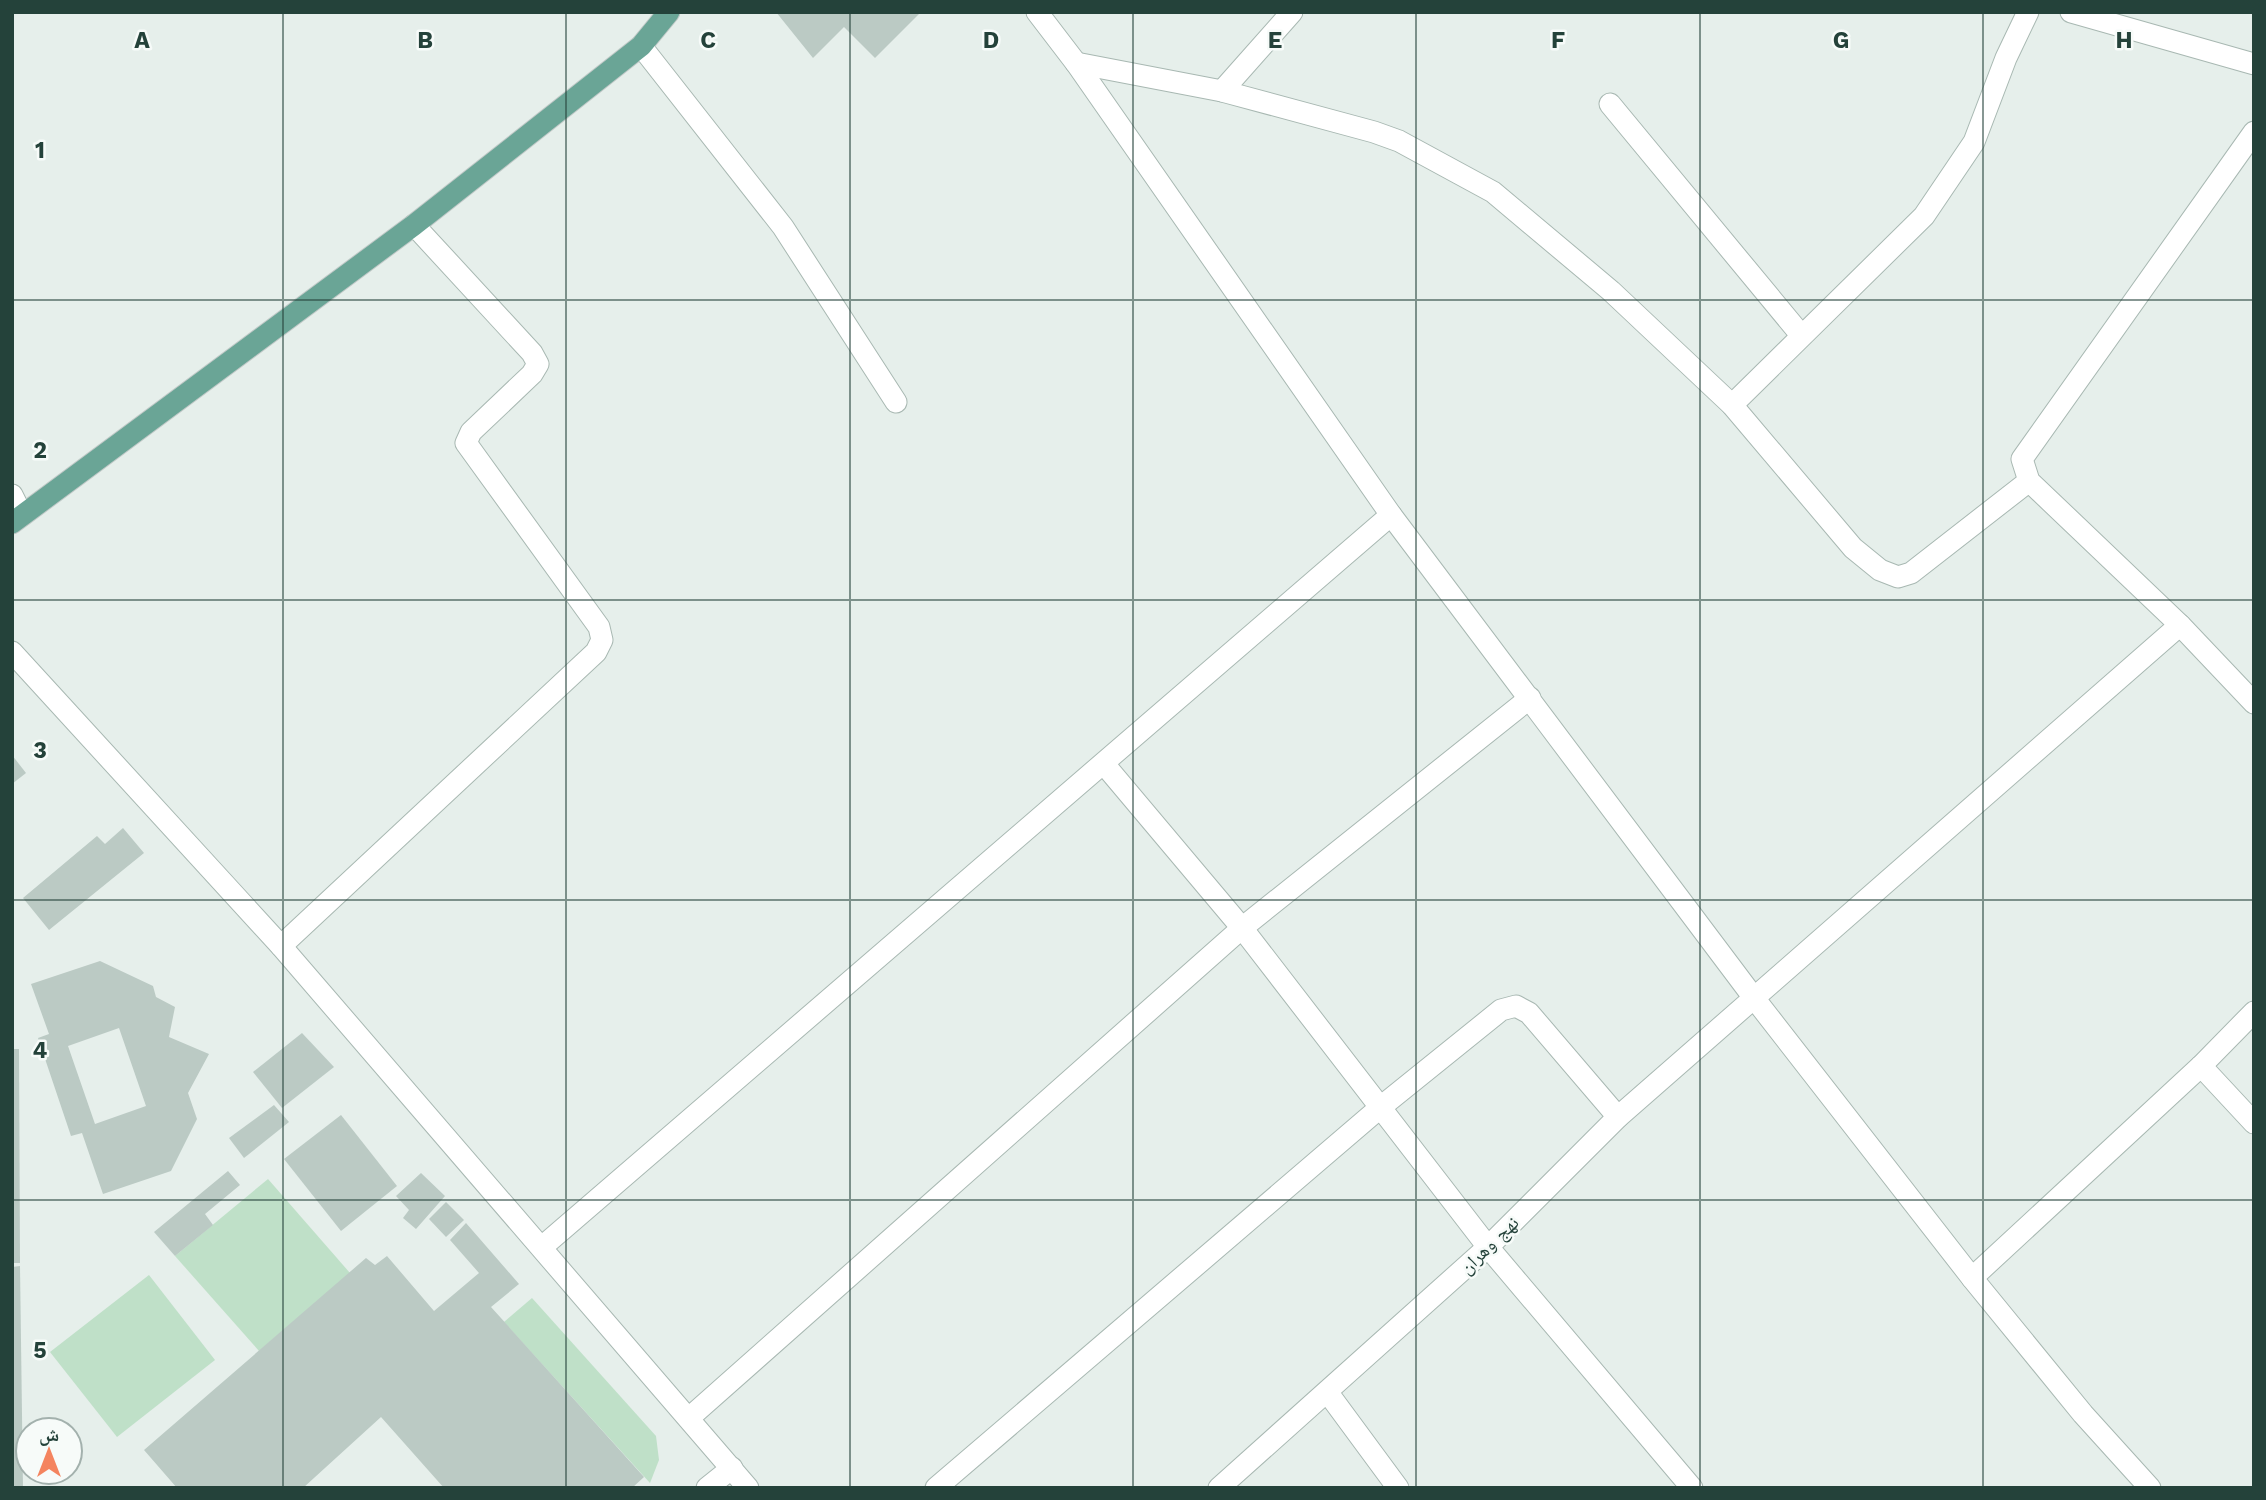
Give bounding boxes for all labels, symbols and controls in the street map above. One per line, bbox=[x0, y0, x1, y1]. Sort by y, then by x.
text: A bbox=[134, 27, 150, 54]
text: B bbox=[417, 27, 433, 54]
text: C bbox=[700, 27, 716, 54]
text: D bbox=[983, 27, 999, 54]
text: E bbox=[1268, 27, 1282, 54]
text: F bbox=[1551, 27, 1565, 54]
text: G bbox=[1833, 27, 1849, 54]
text: H bbox=[2115, 27, 2133, 54]
text: 1 bbox=[35, 137, 45, 164]
text: 2 bbox=[33, 437, 47, 464]
text: 3 bbox=[33, 737, 47, 764]
text: 4 bbox=[33, 1037, 48, 1064]
street label: نهج وهران bbox=[1455, 1211, 1524, 1280]
text: 5 bbox=[33, 1337, 47, 1364]
north arrow bbox=[14, 1416, 84, 1486]
text: ش bbox=[39, 1423, 59, 1446]

